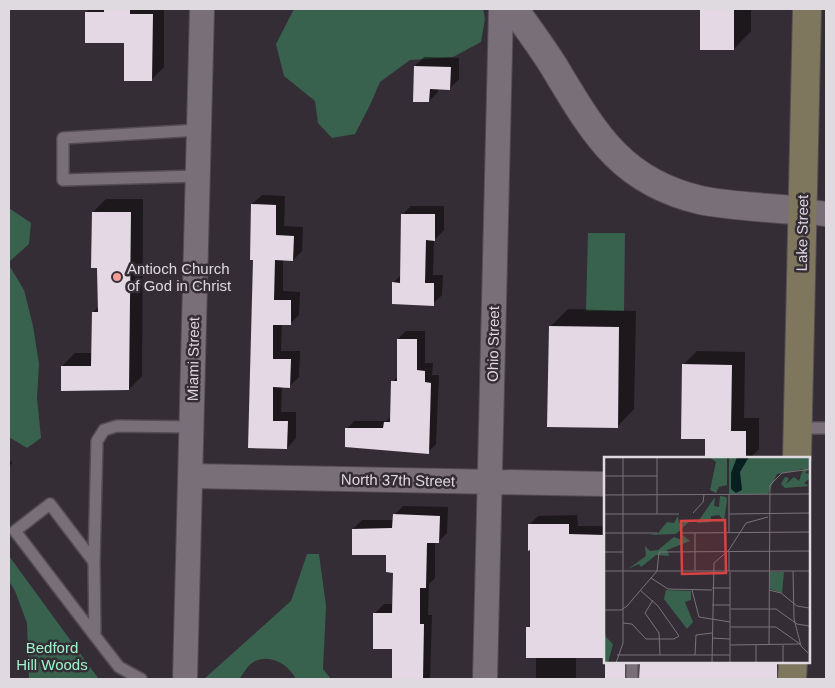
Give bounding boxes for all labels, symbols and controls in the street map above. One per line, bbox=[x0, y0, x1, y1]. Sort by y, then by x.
street label: Lake Street bbox=[793, 194, 811, 272]
place label: Antioch Church of God in Christ bbox=[127, 260, 232, 294]
marker: Antioch Church of God in Christ bbox=[111, 271, 123, 283]
street label: Ohio Street bbox=[484, 305, 502, 382]
street label: Miami Street bbox=[184, 316, 202, 401]
inset map bbox=[604, 457, 810, 663]
street label: North 37th Street bbox=[341, 471, 456, 490]
park label: Bedford Hill Woods bbox=[16, 639, 88, 673]

